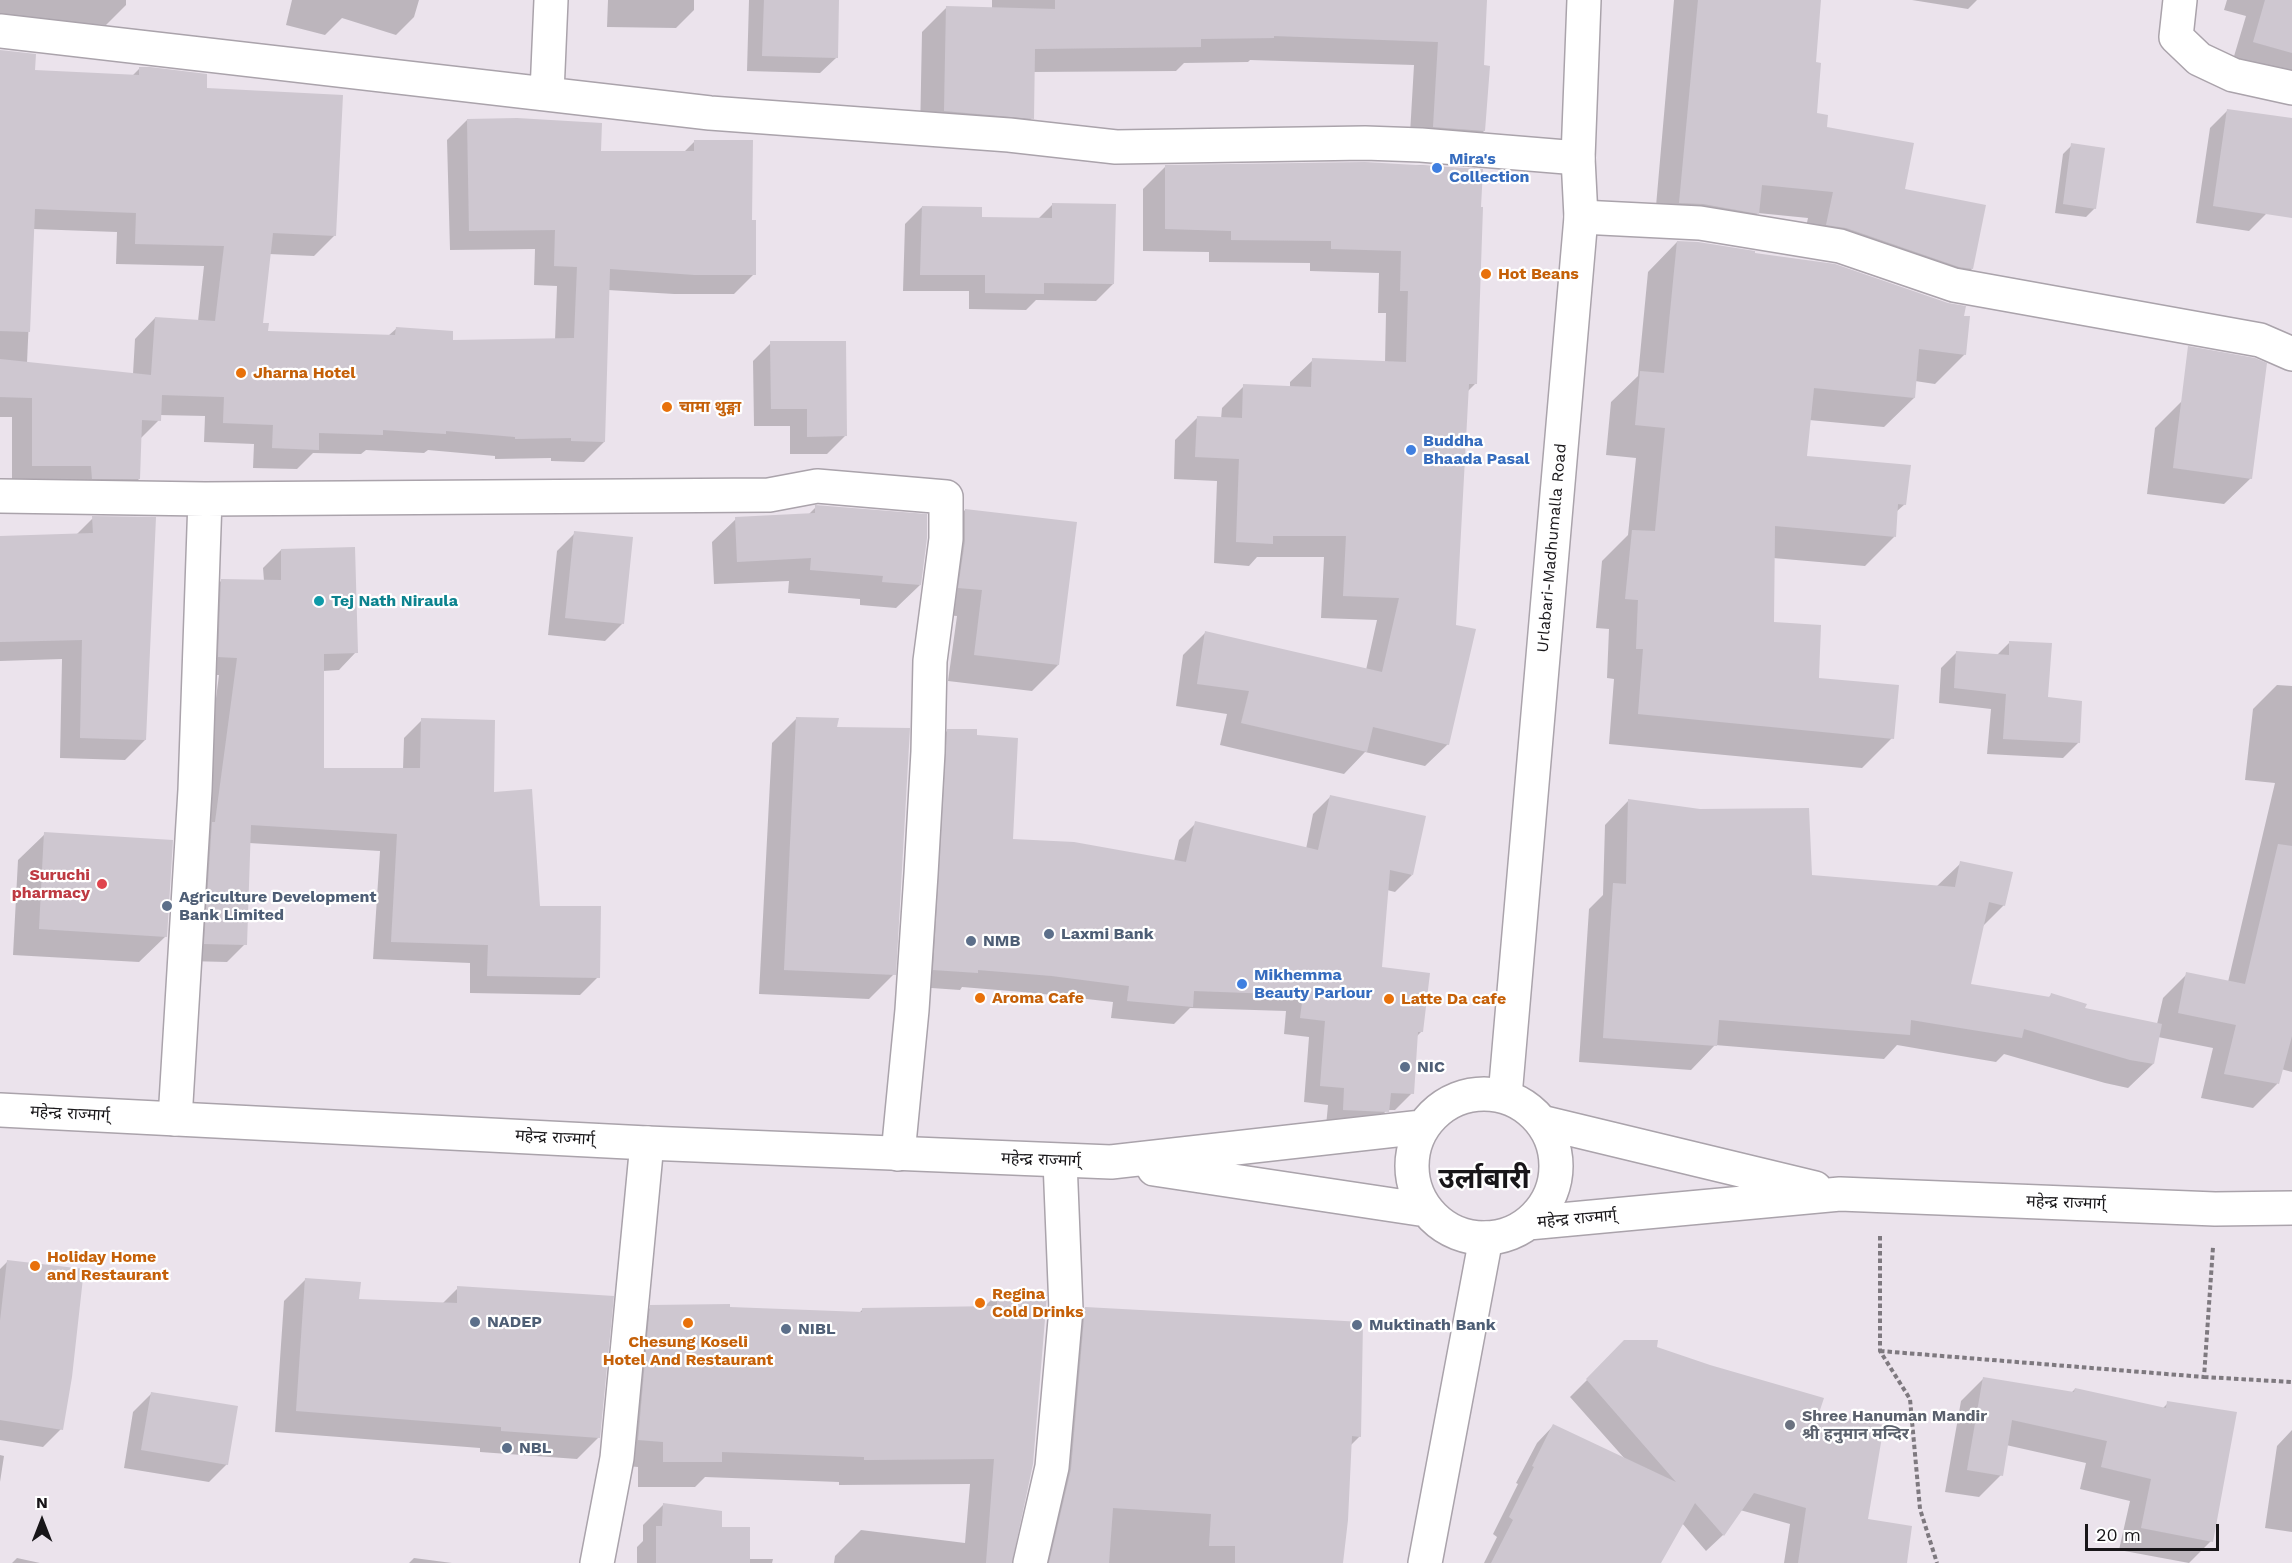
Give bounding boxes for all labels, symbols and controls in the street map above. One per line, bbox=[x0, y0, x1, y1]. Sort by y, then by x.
place label: Mira's Collection bbox=[1449, 149, 1529, 187]
marker: Mira's Collection bbox=[1430, 161, 1444, 175]
place label: Hot Beans bbox=[1498, 264, 1579, 284]
marker: Hot Beans bbox=[1479, 267, 1493, 281]
place label: Jharna Hotel bbox=[253, 363, 356, 383]
marker: Jharna Hotel bbox=[234, 366, 248, 380]
place label: चामा थुङ्मा bbox=[679, 397, 741, 417]
marker: चामा थुङ्मा bbox=[660, 400, 674, 414]
place label: Buddha Bhaada Pasal bbox=[1423, 431, 1529, 469]
marker: Buddha Bhaada Pasal bbox=[1404, 443, 1418, 457]
street label: Urlabari-Madhumalla Road bbox=[1533, 443, 1571, 653]
place label: Tej Nath Niraula bbox=[331, 591, 458, 611]
marker: Tej Nath Niraula bbox=[312, 594, 326, 608]
place label: Suruchi pharmacy bbox=[12, 865, 90, 903]
marker: Suruchi pharmacy bbox=[95, 877, 109, 891]
place label: Agriculture Development Bank Limited bbox=[179, 887, 376, 925]
marker: Agriculture Development Bank Limited bbox=[160, 899, 174, 913]
place label: Laxmi Bank bbox=[1061, 924, 1154, 944]
marker: Laxmi Bank bbox=[1042, 927, 1056, 941]
place label: NMB bbox=[983, 931, 1020, 951]
marker: NMB bbox=[964, 934, 978, 948]
place label: Mikhemma Beauty Parlour bbox=[1254, 965, 1372, 1003]
marker: Mikhemma Beauty Parlour bbox=[1235, 977, 1249, 991]
place label: Aroma Cafe bbox=[992, 988, 1084, 1008]
place label: Latte Da cafe bbox=[1401, 989, 1506, 1009]
marker: Aroma Cafe bbox=[973, 991, 987, 1005]
marker: Latte Da cafe bbox=[1382, 992, 1396, 1006]
place label: NIC bbox=[1417, 1057, 1445, 1077]
marker: NIC bbox=[1398, 1060, 1412, 1074]
street label: महेन्द्र राज्मार्ग् bbox=[30, 1102, 110, 1126]
street label: महेन्द्र राज्मार्ग् bbox=[515, 1126, 595, 1150]
street label: महेन्द्र राज्मार्ग् bbox=[1001, 1149, 1081, 1171]
district label: उर्लाबारी bbox=[1438, 1163, 1530, 1197]
street label: महेन्द्र राज्मार्ग् bbox=[2026, 1192, 2106, 1214]
street label: महेन्द्र राज्मार्ग् bbox=[1537, 1206, 1617, 1232]
place label: Holiday Home and Restaurant bbox=[47, 1247, 169, 1285]
marker: Holiday Home and Restaurant bbox=[28, 1259, 42, 1273]
place label: Regina Cold Drinks bbox=[992, 1284, 1084, 1322]
marker: Regina Cold Drinks bbox=[973, 1296, 987, 1310]
place label: NADEP bbox=[487, 1312, 542, 1332]
marker: NADEP bbox=[468, 1315, 482, 1329]
place label: Muktinath Bank bbox=[1369, 1315, 1496, 1335]
marker: Chesung Koseli Hotel And Restaurant bbox=[681, 1316, 695, 1330]
marker: Muktinath Bank bbox=[1350, 1318, 1364, 1332]
place label: NIBL bbox=[798, 1319, 836, 1339]
marker: NIBL bbox=[779, 1322, 793, 1336]
place label: Chesung Koseli Hotel And Restaurant bbox=[603, 1332, 773, 1370]
place label: Shree Hanuman Mandir श्री हनुमान मन्दिर bbox=[1802, 1406, 1987, 1444]
marker: Shree Hanuman Mandir श्री हनुमान मन्दिर bbox=[1783, 1418, 1797, 1432]
place label: NBL bbox=[519, 1438, 551, 1458]
marker: NBL bbox=[500, 1441, 514, 1455]
north arrow bbox=[12, 1491, 72, 1551]
text: N bbox=[36, 1493, 48, 1512]
scale bar bbox=[2088, 1512, 2222, 1550]
text: 20 m bbox=[2096, 1524, 2141, 1545]

